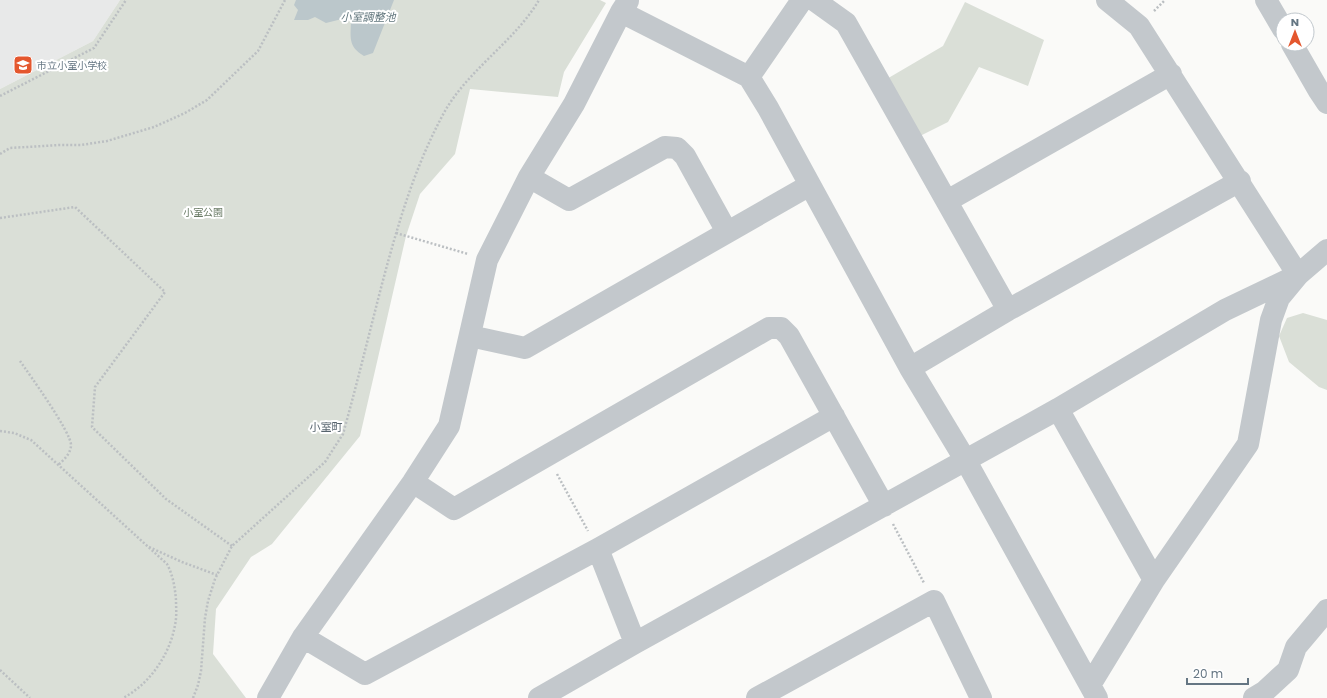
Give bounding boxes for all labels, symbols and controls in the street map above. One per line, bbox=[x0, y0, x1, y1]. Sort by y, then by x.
water label: 小室調整池 bbox=[341, 9, 396, 25]
north arrow bbox=[1275, 12, 1315, 52]
text: N bbox=[1291, 14, 1299, 30]
school or university icon: 市立小室小学校 bbox=[12, 54, 34, 76]
place label: 市立小室小学校 bbox=[37, 58, 107, 73]
park label: 小室公園 bbox=[183, 205, 223, 220]
district label: 小室町 bbox=[310, 419, 343, 435]
scale bar bbox=[1187, 660, 1248, 686]
text: 20 m bbox=[1193, 665, 1223, 682]

